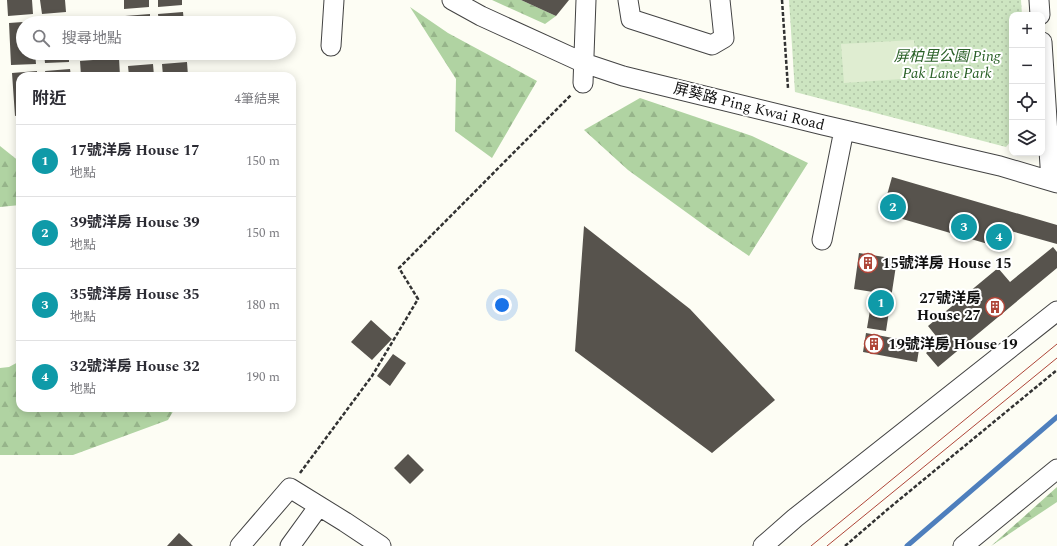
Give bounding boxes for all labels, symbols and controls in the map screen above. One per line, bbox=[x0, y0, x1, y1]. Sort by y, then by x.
map controls bbox=[1009, 12, 1045, 156]
button: + bbox=[1009, 12, 1045, 48]
search box bbox=[16, 16, 296, 60]
icon: search bbox=[30, 27, 52, 49]
text: 搜尋地點 bbox=[62, 27, 122, 50]
park label: 屏柏里公園 Ping Pak Lane Park bbox=[894, 45, 1002, 85]
button: − bbox=[1009, 48, 1045, 84]
street label: 屏葵路 Ping Kwai Road bbox=[671, 77, 827, 137]
button: locate bbox=[1009, 84, 1045, 120]
text: 附近 bbox=[32, 86, 66, 112]
text: 4筆結果 bbox=[234, 89, 280, 109]
button: layers bbox=[1009, 120, 1045, 156]
text: 17號洋房 House 17 bbox=[70, 139, 200, 162]
text: 1 bbox=[41, 151, 49, 171]
text: 150 m bbox=[246, 151, 280, 171]
text: 地點 bbox=[70, 163, 96, 183]
pin: 2 bbox=[880, 192, 906, 222]
text: 39號洋房 House 39 bbox=[70, 211, 200, 234]
pin: 3 bbox=[951, 212, 977, 242]
pin: 4 bbox=[986, 222, 1012, 252]
text: 2 bbox=[41, 223, 49, 243]
text: 150 m bbox=[246, 223, 280, 243]
text: 地點 bbox=[70, 235, 96, 255]
building icon: 15號洋房 House 15 bbox=[857, 252, 879, 274]
place label: 15號洋房 House 15 bbox=[882, 252, 1012, 275]
text: 35號洋房 House 35 bbox=[70, 283, 200, 306]
place label: 27號洋房 House 27 bbox=[917, 287, 981, 327]
pin: 1 bbox=[868, 288, 894, 318]
text: 3 bbox=[41, 295, 49, 315]
text: 180 m bbox=[246, 295, 280, 315]
your location bbox=[492, 295, 512, 315]
building icon: 27號洋房 House 27 bbox=[984, 296, 1006, 318]
text: 地點 bbox=[70, 307, 96, 327]
building icon: 19號洋房 House 19 bbox=[863, 333, 885, 355]
place label: 19號洋房 House 19 bbox=[888, 333, 1018, 356]
text: 32號洋房 House 32 bbox=[70, 355, 200, 378]
text: 4 bbox=[41, 367, 49, 387]
text: 190 m bbox=[246, 367, 280, 387]
text: 地點 bbox=[70, 379, 96, 399]

